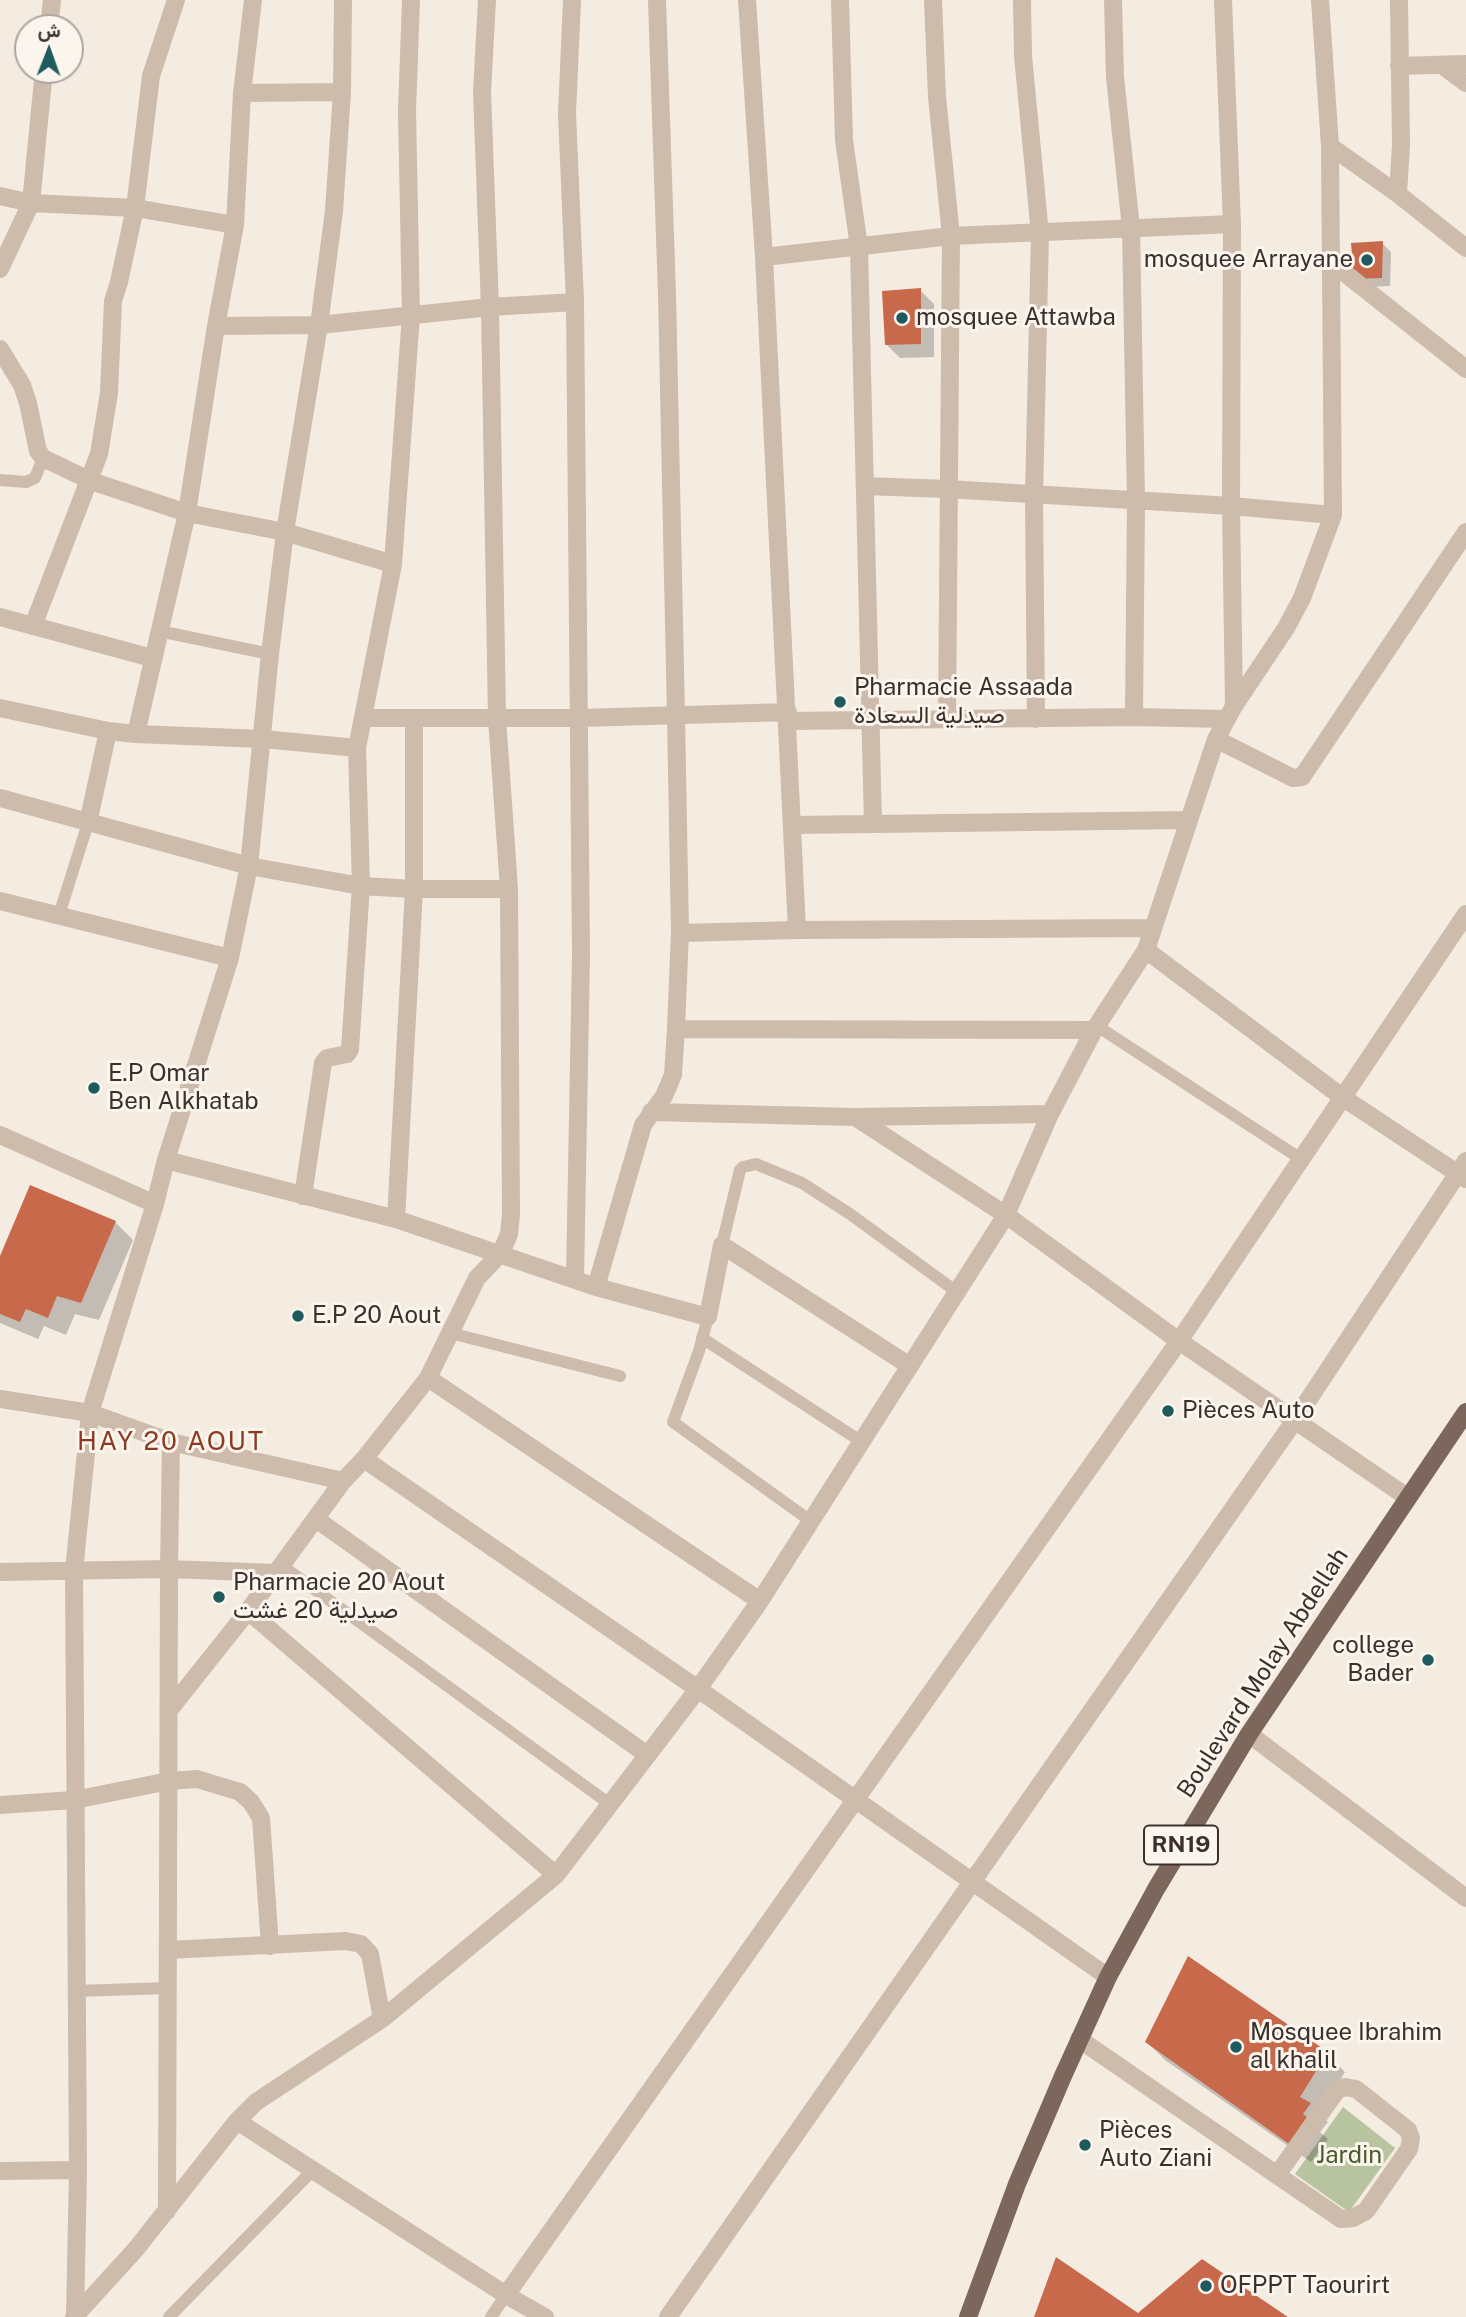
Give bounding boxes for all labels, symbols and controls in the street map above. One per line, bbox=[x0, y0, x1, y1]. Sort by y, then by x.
north arrow bbox=[14, 14, 84, 84]
text: ش bbox=[38, 19, 61, 41]
place label: mosquee Arrayane bbox=[1144, 246, 1353, 274]
marker: mosquee Arrayane bbox=[1359, 252, 1375, 268]
place label: mosquee Attawba bbox=[916, 304, 1116, 332]
marker: mosquee Attawba bbox=[894, 310, 910, 326]
place label: Pharmacie Assaada صيدلية السعادة bbox=[854, 674, 1073, 730]
marker: Pharmacie Assaada صيدلية السعادة bbox=[832, 694, 848, 710]
place label: E.P Omar Ben Alkhatab bbox=[108, 1060, 259, 1116]
marker: E.P Omar Ben Alkhatab bbox=[86, 1080, 102, 1096]
place label: E.P 20 Aout bbox=[312, 1302, 441, 1330]
marker: E.P 20 Aout bbox=[290, 1308, 306, 1324]
place label: Pièces Auto bbox=[1182, 1397, 1315, 1425]
marker: Pièces Auto bbox=[1160, 1403, 1176, 1419]
district label: HAY 20 AOUT bbox=[78, 1426, 264, 1458]
street label: Boulevard Molay Abdellah bbox=[1171, 1543, 1355, 1803]
place label: Pharmacie 20 Aout صيدلية 20 غشت bbox=[233, 1569, 445, 1625]
marker: Pharmacie 20 Aout صيدلية 20 غشت bbox=[211, 1589, 227, 1605]
place label: college Bader bbox=[1332, 1632, 1414, 1688]
marker: college Bader bbox=[1420, 1652, 1436, 1668]
road number: RN19 bbox=[1144, 1826, 1218, 1864]
place label: Mosquee Ibrahim al khalil bbox=[1250, 2019, 1442, 2075]
marker: Mosquee Ibrahim al khalil bbox=[1228, 2039, 1244, 2055]
place label: Pièces Auto Ziani bbox=[1099, 2117, 1212, 2173]
marker: Pièces Auto Ziani bbox=[1077, 2137, 1093, 2153]
park label: Jardin bbox=[1316, 2142, 1382, 2170]
place label: OFPPT Taourirt bbox=[1220, 2272, 1390, 2300]
marker: OFPPT Taourirt bbox=[1198, 2278, 1214, 2294]

